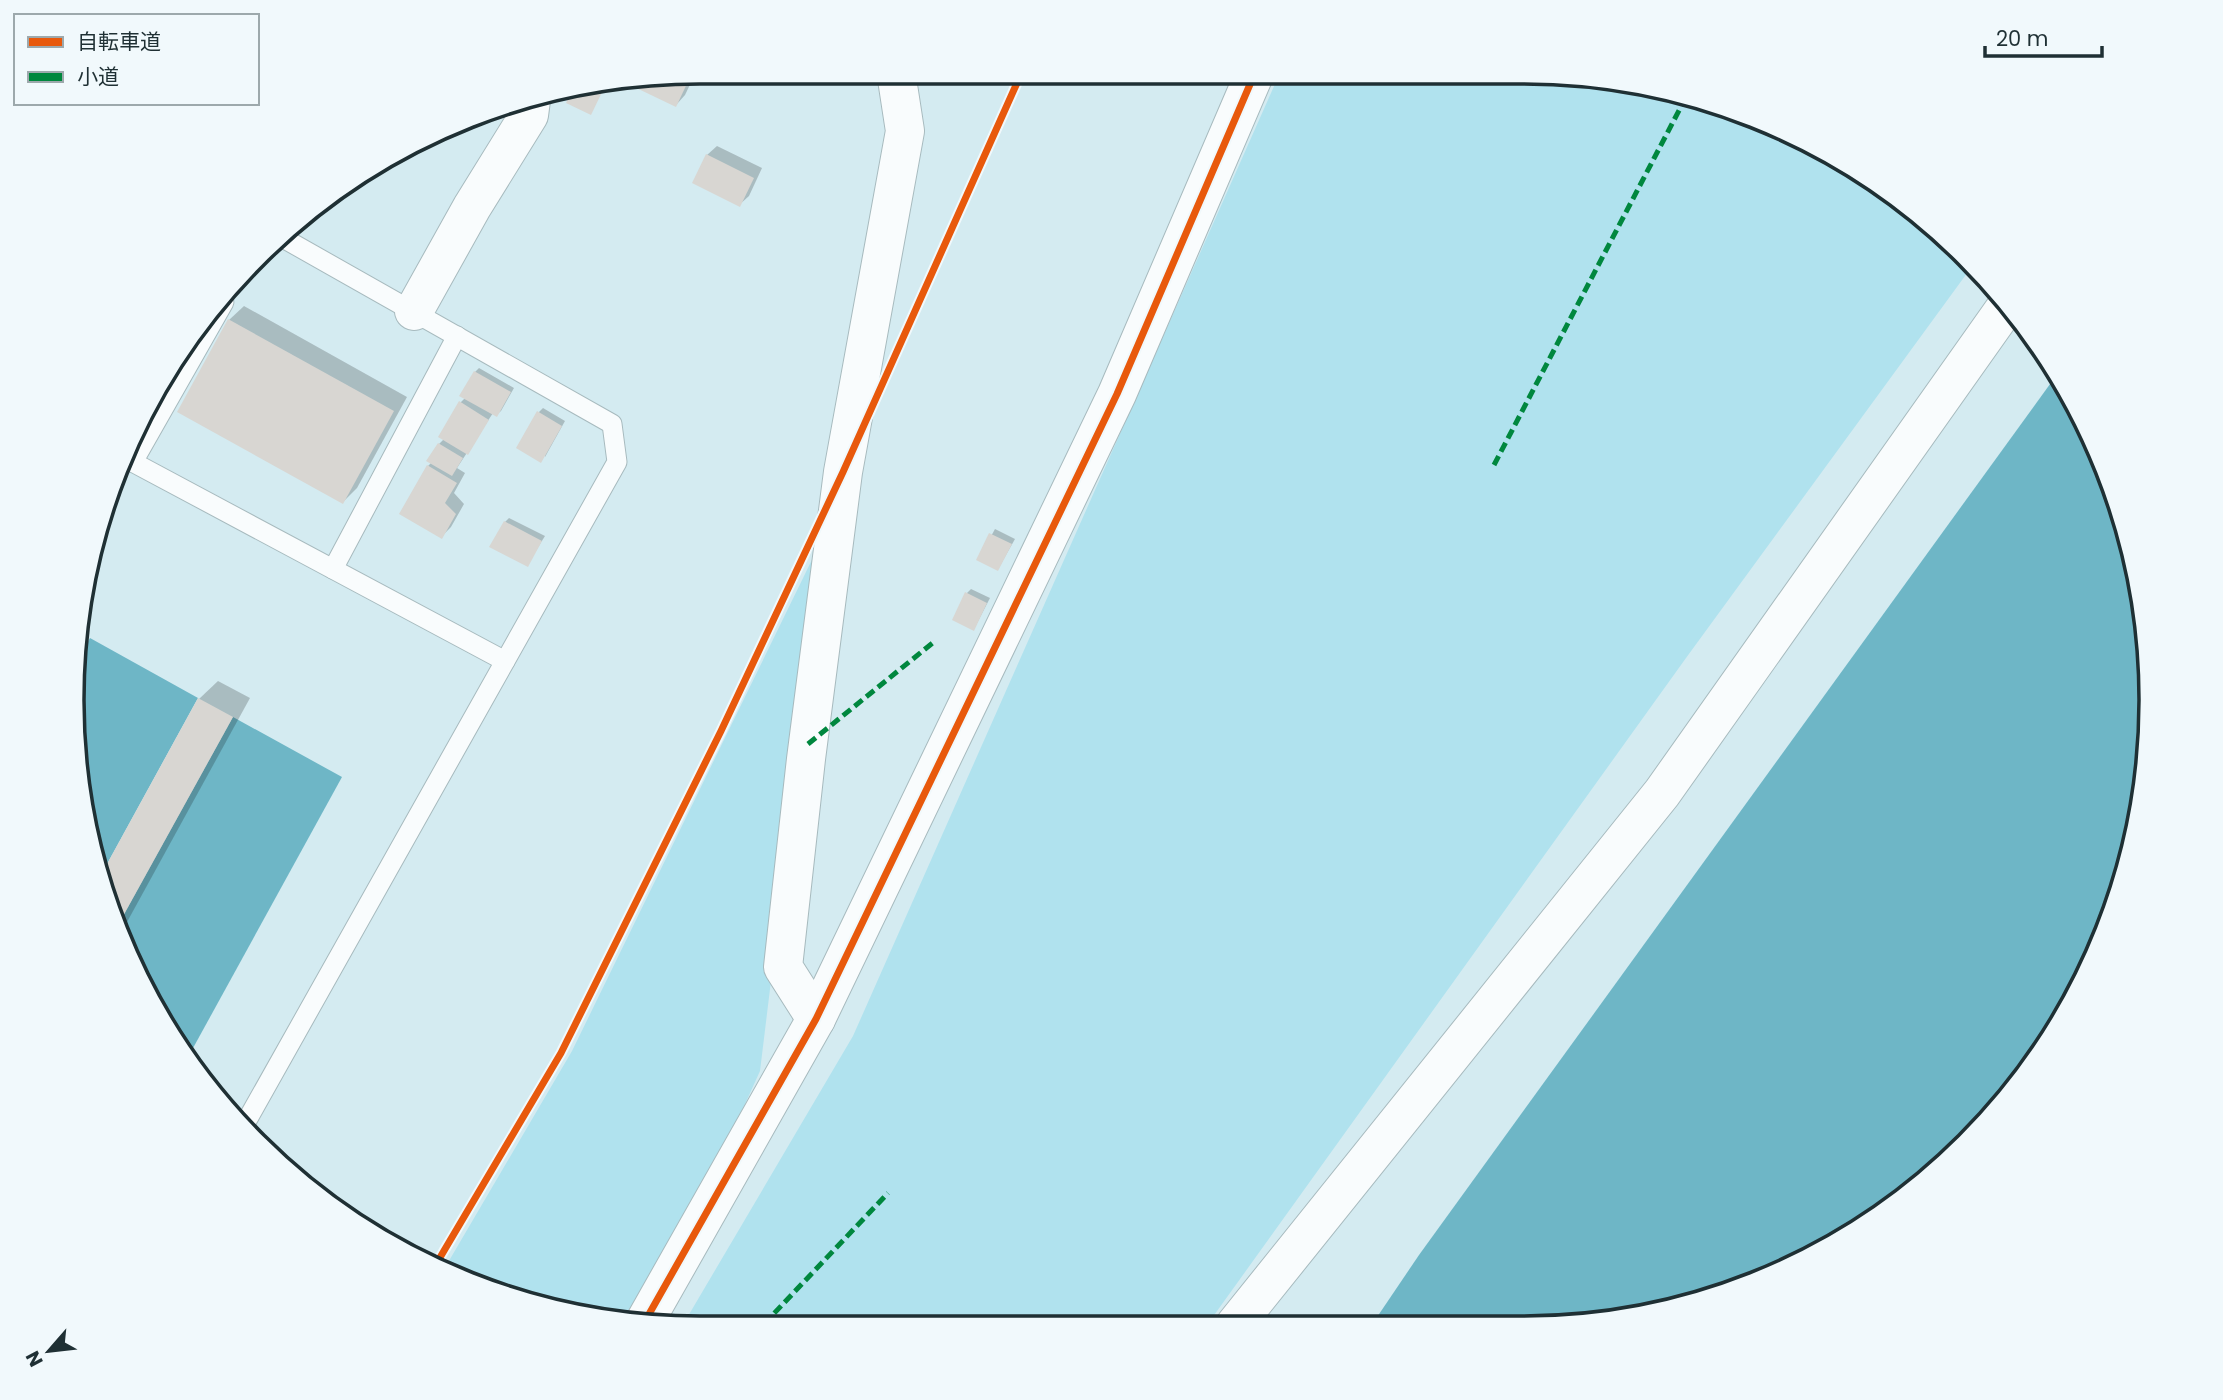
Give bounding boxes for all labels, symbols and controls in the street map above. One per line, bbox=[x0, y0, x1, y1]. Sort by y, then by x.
legend bbox=[14, 14, 259, 105]
scale bar bbox=[1985, 14, 2102, 58]
text: 20 m bbox=[1996, 24, 2049, 53]
text: 自転車道 bbox=[77, 27, 161, 56]
text: 小道 bbox=[77, 62, 119, 91]
north arrow bbox=[14, 1316, 84, 1386]
text: N bbox=[19, 1346, 50, 1371]

